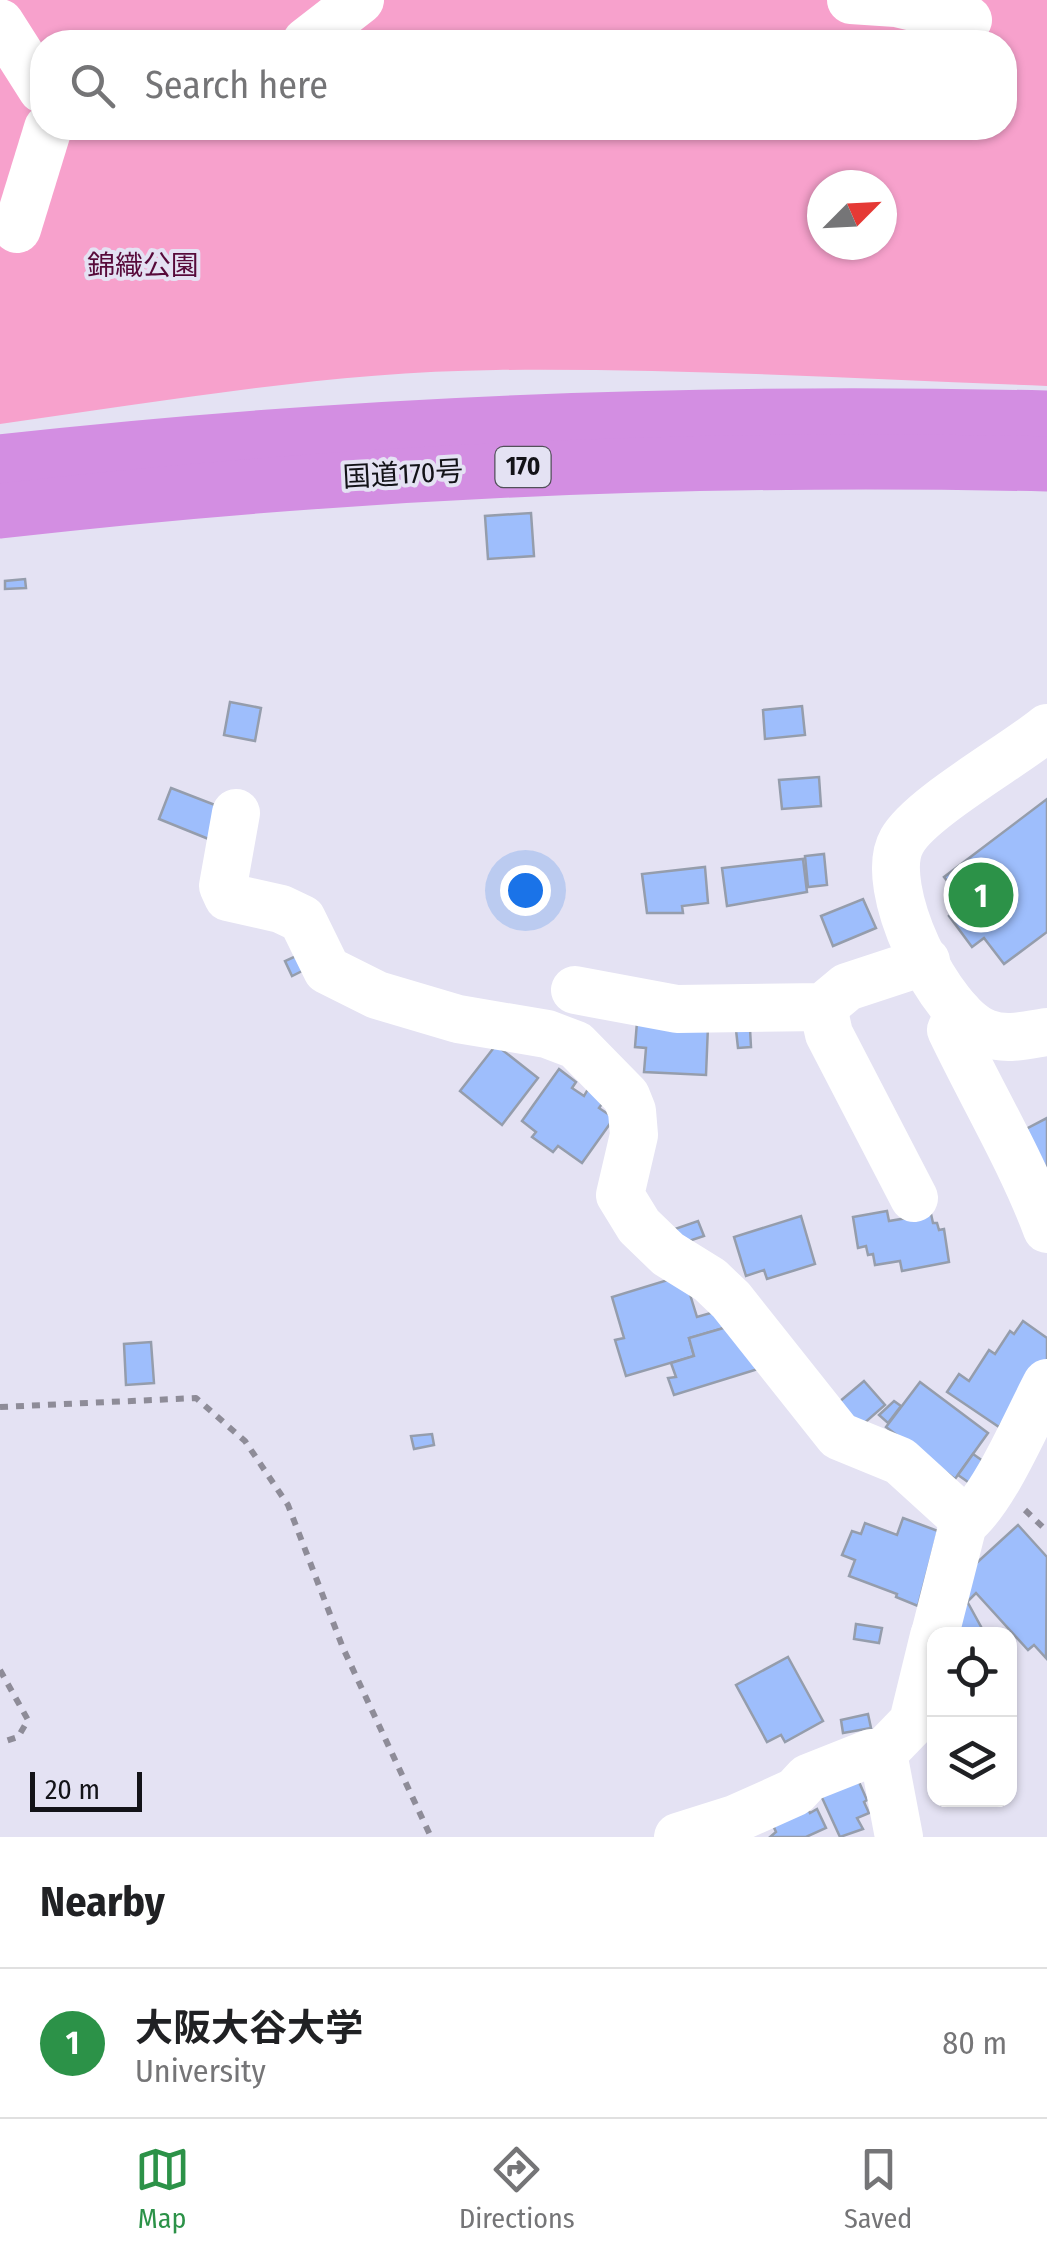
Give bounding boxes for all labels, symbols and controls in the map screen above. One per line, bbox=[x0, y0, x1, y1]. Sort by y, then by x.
search box bbox=[30, 30, 1017, 140]
icon: search bbox=[65, 58, 120, 113]
text: Search here bbox=[145, 62, 328, 108]
north arrow bbox=[807, 170, 897, 260]
park label: 錦織公園 bbox=[87, 249, 199, 282]
road number: 170 bbox=[496, 447, 550, 487]
street label: 国道170号 bbox=[342, 454, 464, 494]
pin: 1 bbox=[948, 858, 1014, 932]
your location bbox=[500, 865, 551, 916]
map controls bbox=[927, 1627, 1017, 1807]
button: locate bbox=[927, 1627, 1017, 1717]
button: layers bbox=[927, 1717, 1017, 1807]
scale bar bbox=[30, 1767, 142, 1812]
text: 20 m bbox=[45, 1773, 100, 1806]
text: Nearby bbox=[40, 1877, 165, 1927]
text: 大阪大谷大学 bbox=[135, 2005, 363, 2051]
text: 1 bbox=[66, 2024, 79, 2062]
text: 80 m bbox=[942, 2024, 1007, 2062]
text: University bbox=[135, 2052, 266, 2090]
tab: Map bbox=[135, 2142, 190, 2235]
tab: Directions bbox=[459, 2142, 575, 2235]
tab: Saved bbox=[844, 2142, 912, 2235]

